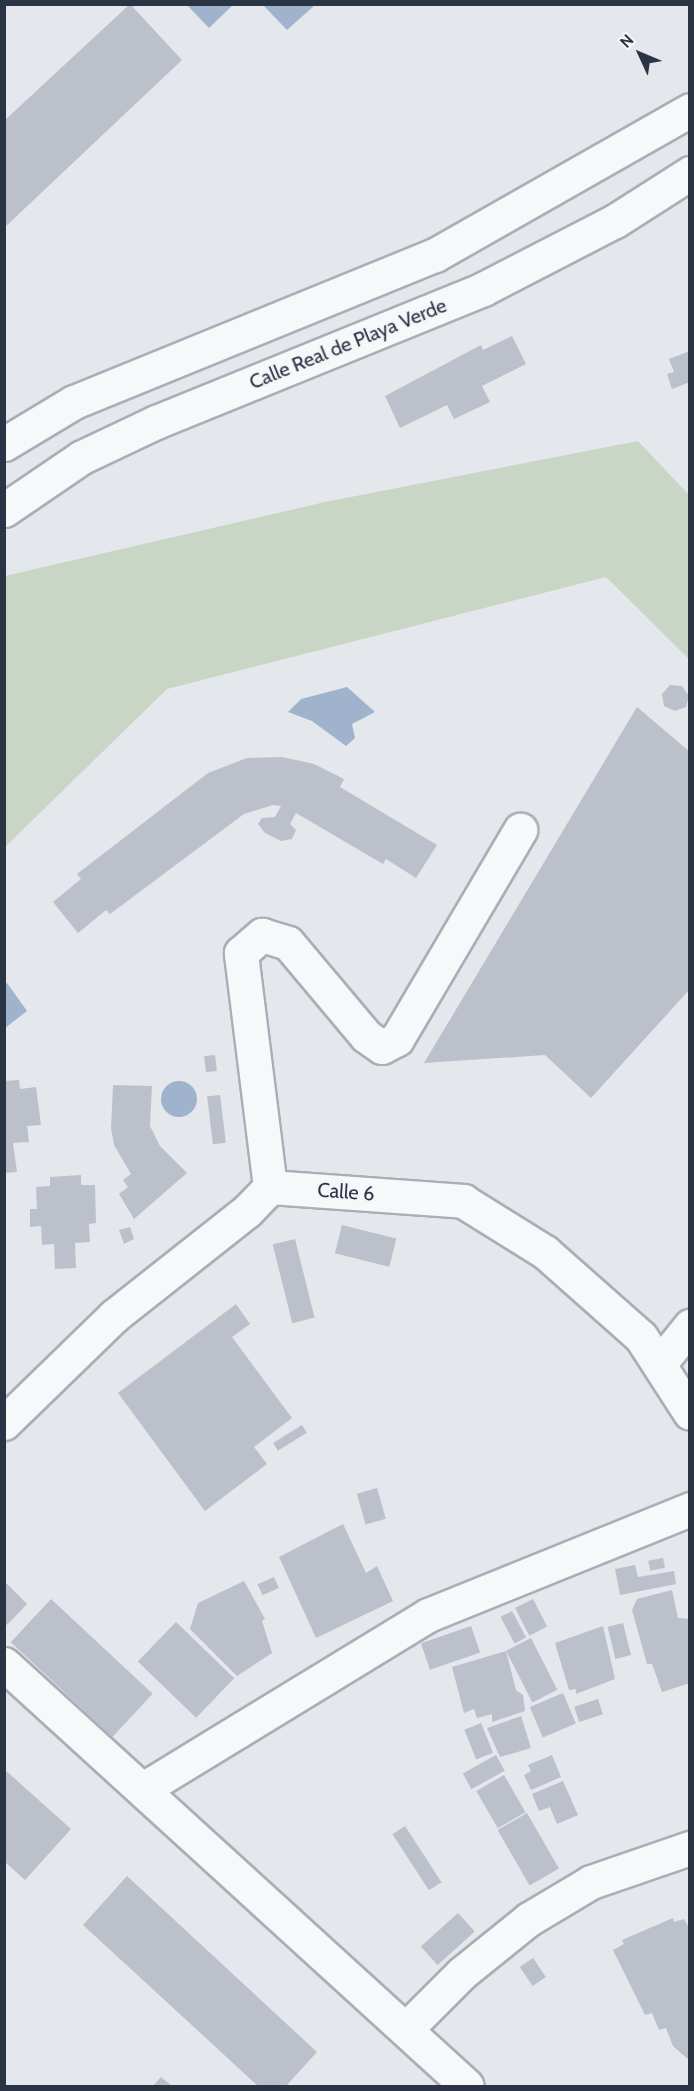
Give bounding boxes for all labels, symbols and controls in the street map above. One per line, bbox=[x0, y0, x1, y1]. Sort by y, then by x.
north arrow bbox=[610, 24, 670, 84]
text: N bbox=[616, 30, 637, 52]
street label: Calle Real de Playa Verde bbox=[246, 293, 450, 395]
street label: Calle 6 bbox=[317, 1178, 375, 1206]

